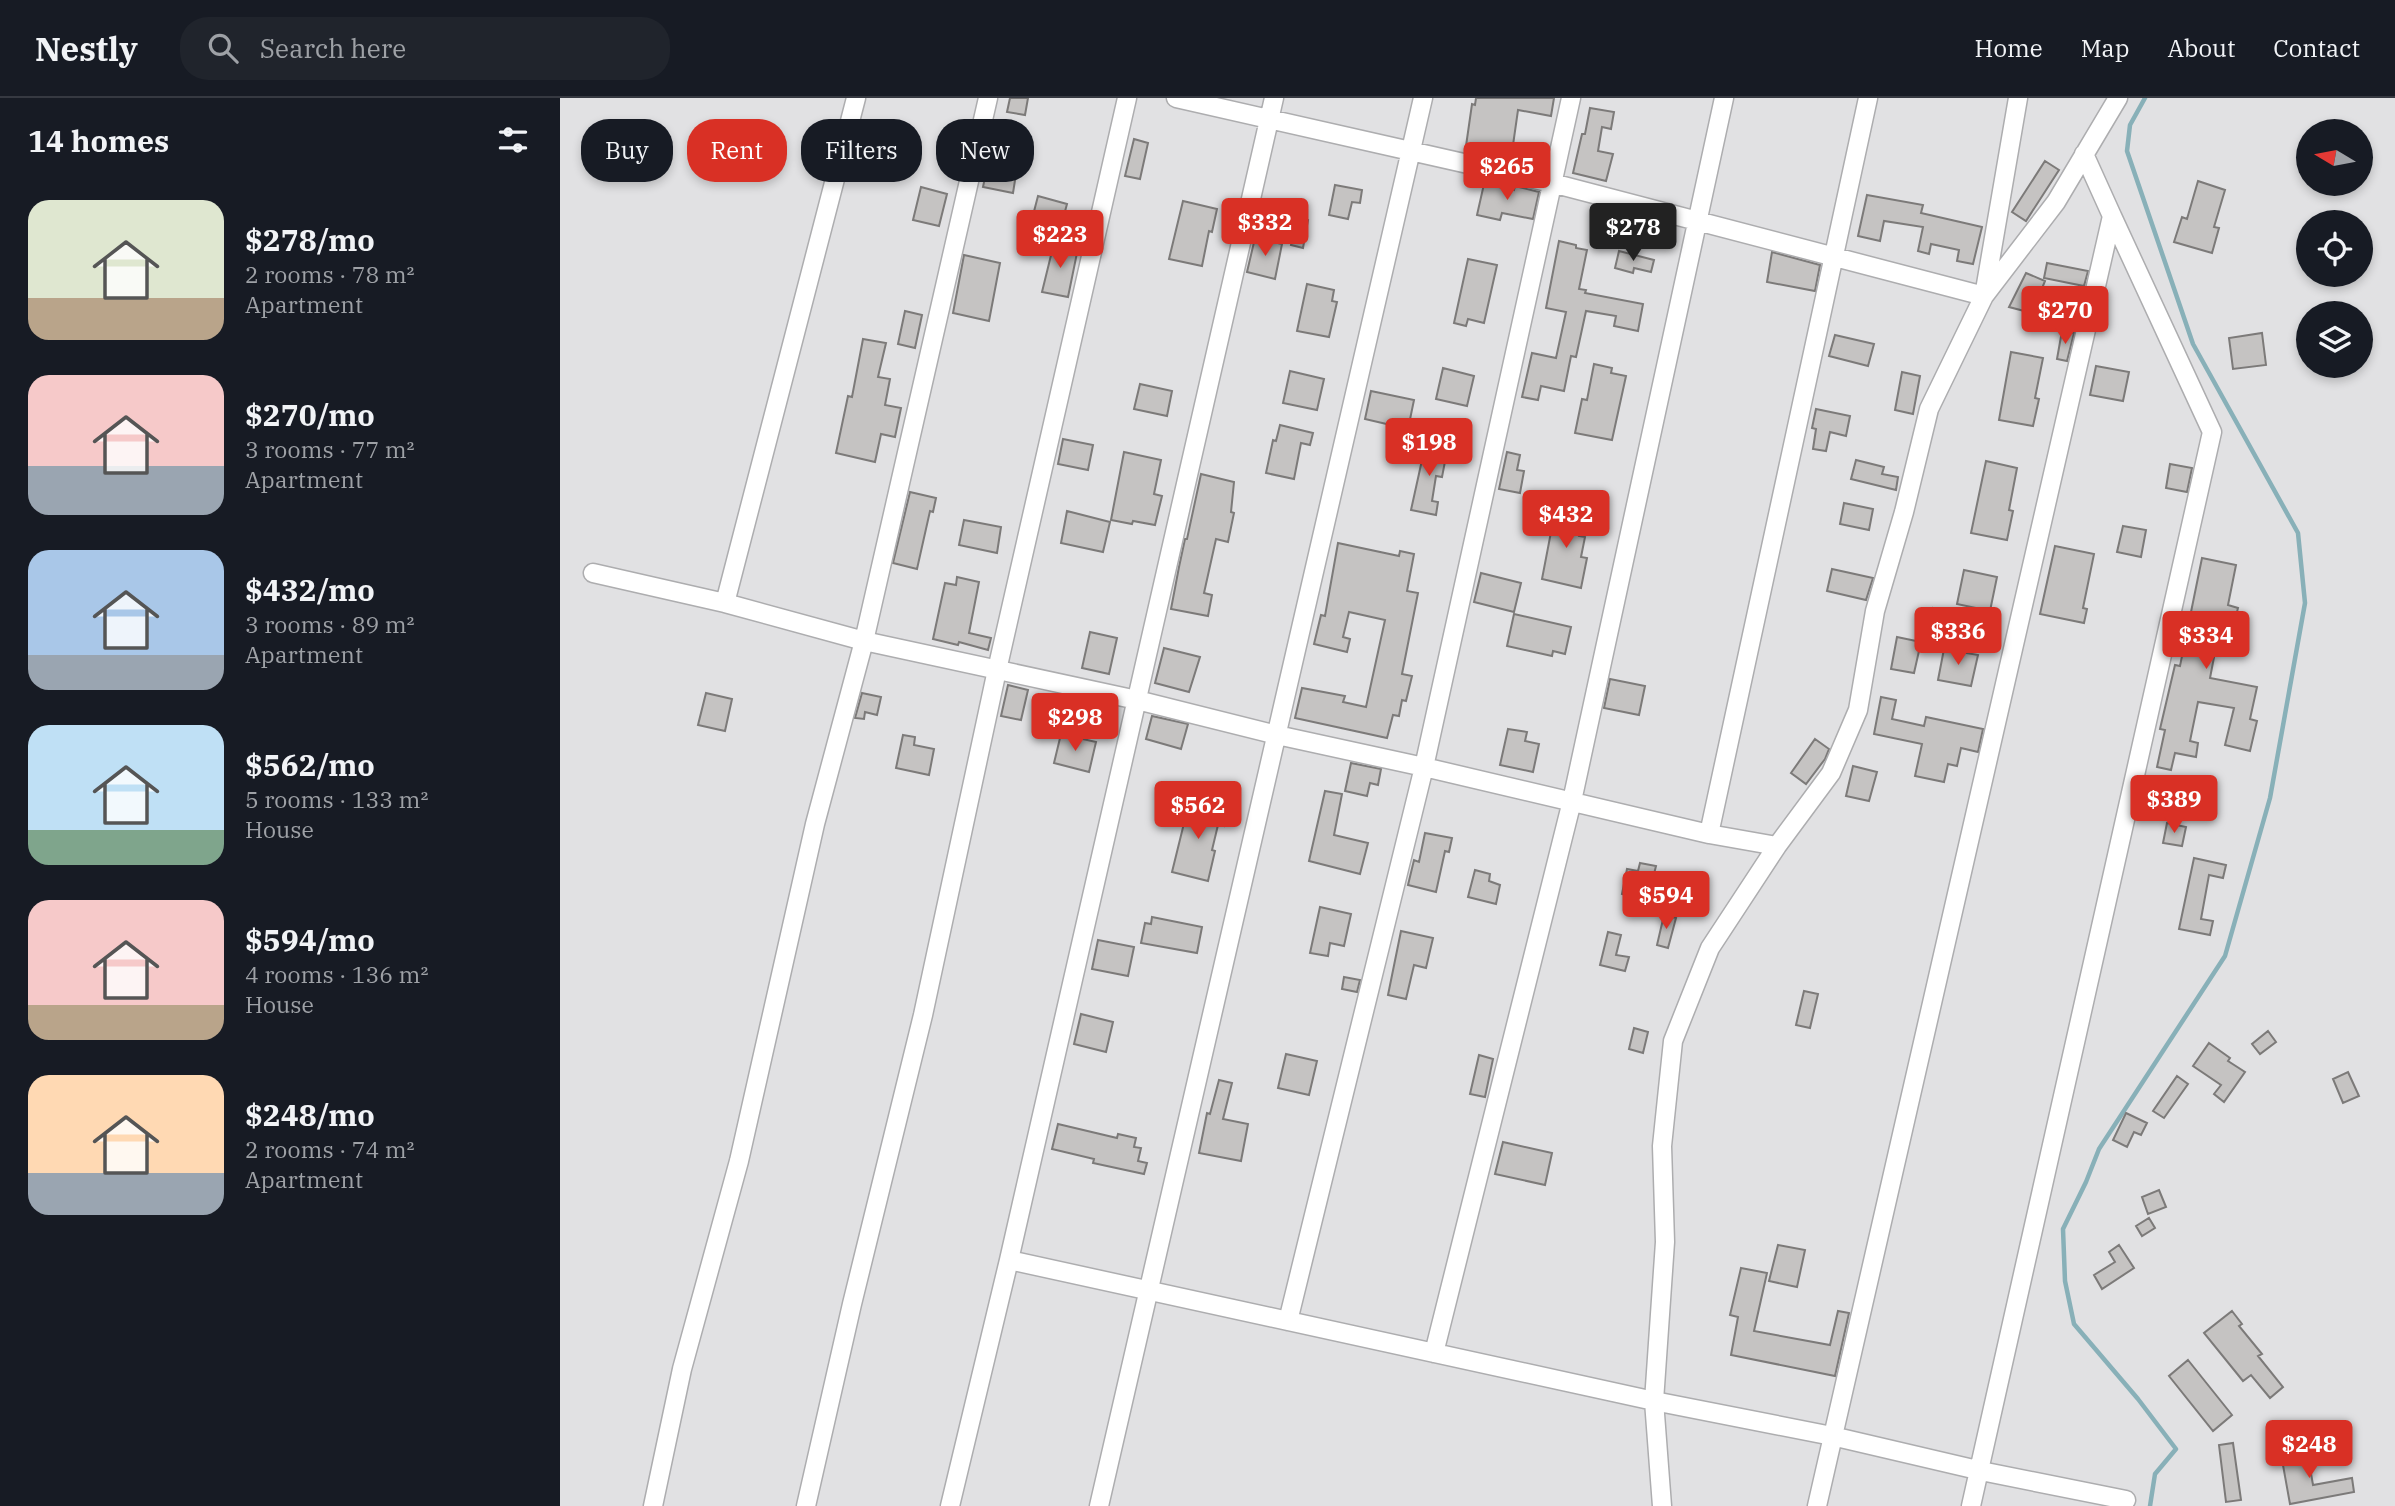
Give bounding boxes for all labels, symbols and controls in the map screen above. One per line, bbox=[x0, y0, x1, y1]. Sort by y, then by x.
search box bbox=[180, 17, 670, 80]
text: Nestly bbox=[35, 27, 138, 70]
icon: search bbox=[204, 29, 242, 67]
text: Search here bbox=[260, 31, 406, 65]
text: Home bbox=[1975, 32, 2043, 64]
text: Map bbox=[2081, 32, 2129, 64]
text: About bbox=[2167, 32, 2235, 64]
text: Contact bbox=[2273, 32, 2360, 64]
chip: Buy bbox=[581, 119, 673, 182]
chip: Rent bbox=[687, 119, 787, 182]
chip: Filters bbox=[801, 119, 922, 182]
chip: New bbox=[936, 119, 1034, 182]
north arrow bbox=[2296, 119, 2373, 196]
map controls bbox=[2296, 119, 2373, 378]
text: 14 homes bbox=[28, 121, 169, 160]
icon: filters bbox=[494, 121, 532, 159]
pin: $265 bbox=[1466, 142, 1548, 202]
text: $265 bbox=[1479, 150, 1535, 180]
pin: $332 bbox=[1224, 198, 1306, 258]
pin: $278 bbox=[1592, 204, 1674, 263]
text: $332 bbox=[1237, 206, 1293, 236]
button: locate bbox=[2296, 210, 2373, 287]
pin: $223 bbox=[1019, 211, 1101, 270]
text: $278 bbox=[1605, 211, 1661, 241]
text: $223 bbox=[1032, 218, 1088, 248]
text: $278/mo bbox=[245, 220, 375, 259]
icon: home bbox=[84, 228, 168, 312]
text: 2 rooms · 78 m² bbox=[245, 259, 415, 289]
pin: $270 bbox=[2024, 286, 2106, 346]
text: Apartment bbox=[245, 289, 363, 319]
text: $270 bbox=[2037, 294, 2093, 324]
button: layers bbox=[2296, 301, 2373, 378]
text: $270/mo bbox=[245, 395, 375, 434]
icon: home bbox=[84, 403, 168, 487]
pin: $198 bbox=[1388, 418, 1470, 478]
text: $198 bbox=[1401, 426, 1457, 456]
text: 3 rooms · 77 m² bbox=[245, 434, 415, 464]
text: Apartment bbox=[245, 464, 363, 494]
pin: $432 bbox=[1525, 490, 1607, 550]
text: $432 bbox=[1538, 498, 1594, 528]
text: $432/mo bbox=[245, 570, 375, 609]
icon: home bbox=[84, 578, 168, 662]
pin: $336 bbox=[1917, 608, 1999, 667]
text: 3 rooms · 89 m² bbox=[245, 609, 415, 639]
pin: $334 bbox=[2165, 612, 2247, 671]
text: $336 bbox=[1930, 615, 1986, 645]
text: $334 bbox=[2178, 619, 2234, 649]
text: Apartment bbox=[245, 639, 363, 669]
pin: $298 bbox=[1034, 694, 1116, 753]
text: $298 bbox=[1047, 701, 1103, 731]
text: $562/mo bbox=[245, 745, 375, 784]
icon: home bbox=[84, 753, 168, 837]
pin: $389 bbox=[2133, 776, 2215, 835]
pin: $562 bbox=[1157, 782, 1239, 841]
text: $389 bbox=[2146, 783, 2202, 813]
text: 5 rooms · 133 m² bbox=[245, 784, 428, 814]
text: $562 bbox=[1170, 789, 1226, 819]
text: House bbox=[245, 814, 314, 844]
pin: $594 bbox=[1625, 872, 1707, 931]
text: $594 bbox=[1638, 879, 1694, 909]
text: $594/mo bbox=[245, 920, 375, 959]
icon: home bbox=[84, 928, 168, 1012]
text: 4 rooms · 136 m² bbox=[245, 959, 428, 989]
text: House bbox=[245, 989, 314, 1019]
text: $248/mo bbox=[245, 1095, 375, 1134]
icon: home bbox=[84, 1103, 168, 1187]
text: 2 rooms · 74 m² bbox=[245, 1134, 415, 1164]
text: Apartment bbox=[245, 1164, 363, 1194]
pin: $248 bbox=[2268, 1420, 2350, 1480]
text: $248 bbox=[2281, 1428, 2337, 1458]

